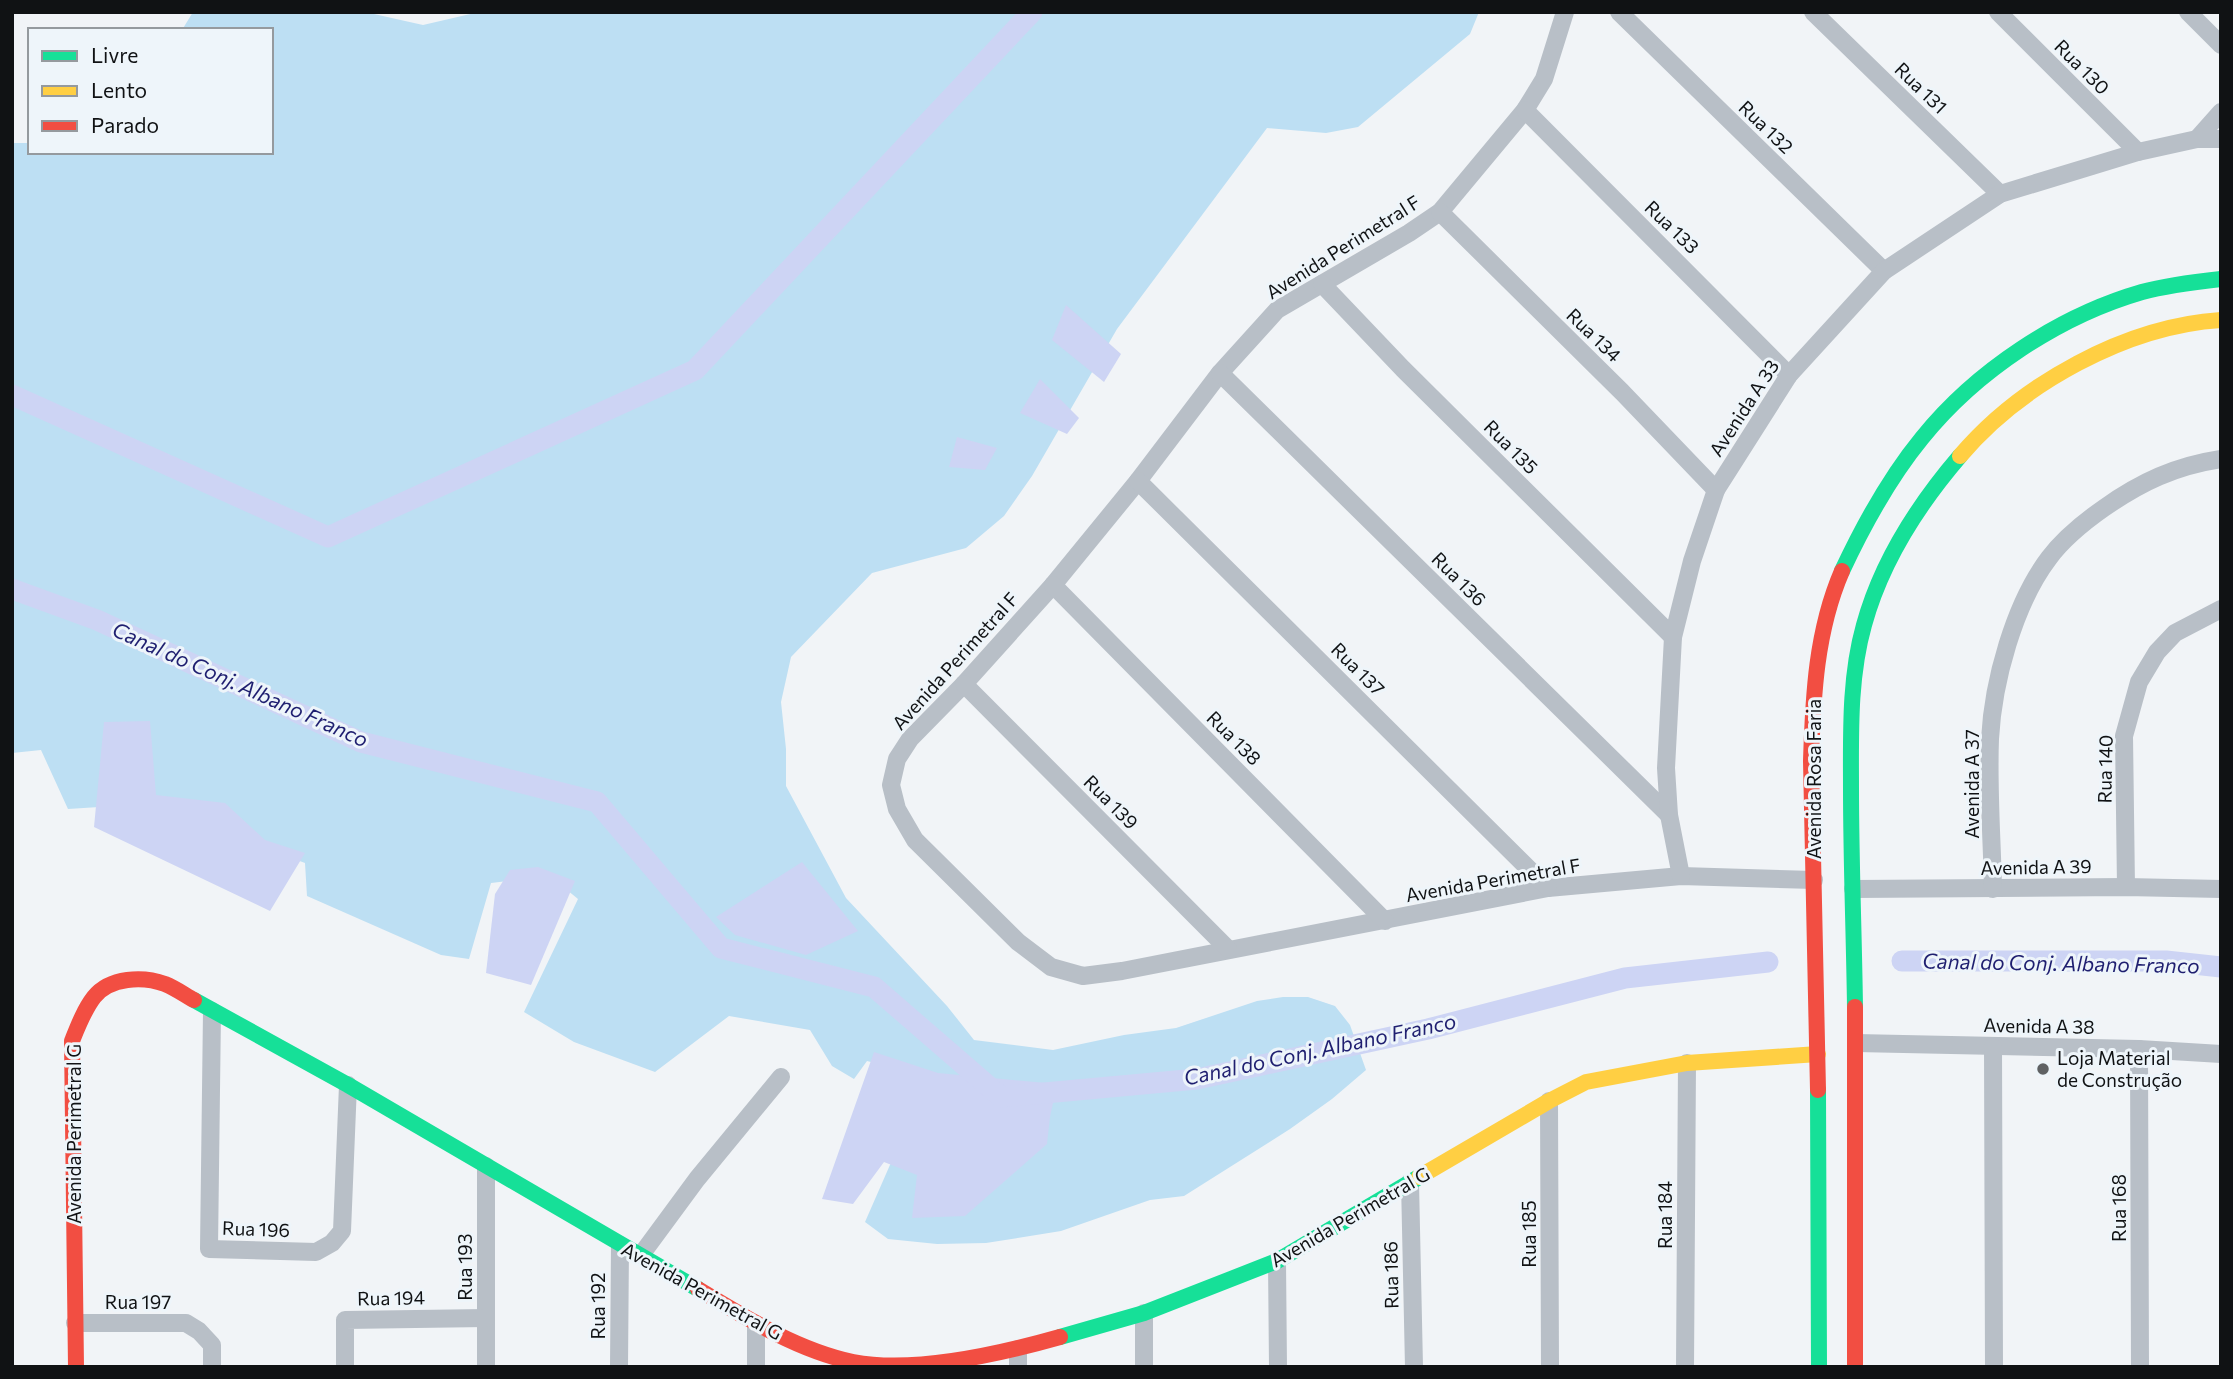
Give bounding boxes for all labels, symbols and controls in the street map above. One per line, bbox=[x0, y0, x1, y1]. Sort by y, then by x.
legend bbox=[28, 28, 273, 154]
street label: Rua 130 bbox=[2050, 34, 2115, 99]
text: Livre bbox=[91, 42, 138, 67]
street label: Rua 131 bbox=[1890, 57, 1952, 118]
text: Lento bbox=[91, 77, 147, 102]
street label: Rua 132 bbox=[1735, 95, 1798, 158]
text: Parado bbox=[91, 112, 159, 137]
street label: Avenida Perimetral F bbox=[1262, 190, 1424, 303]
street label: Rua 133 bbox=[1640, 195, 1704, 258]
street label: Rua 134 bbox=[1562, 303, 1627, 366]
street label: Avenida A 33 bbox=[1704, 355, 1783, 460]
street label: Rua 135 bbox=[1480, 415, 1543, 478]
street label: Rua 136 bbox=[1427, 547, 1491, 611]
street label: Avenida Perimetral F bbox=[887, 587, 1023, 734]
water label: Canal do Conj. Albano Franco bbox=[109, 616, 372, 751]
street label: Rua 137 bbox=[1327, 637, 1390, 700]
street label: Avenida Rosa Faria bbox=[1802, 699, 1825, 859]
street label: Rua 138 bbox=[1202, 706, 1266, 770]
street label: Avenida A 37 bbox=[1960, 729, 1983, 839]
street label: Rua 140 bbox=[2092, 734, 2117, 804]
street label: Rua 139 bbox=[1079, 770, 1143, 834]
street label: Avenida Perimetral F bbox=[1404, 853, 1582, 906]
street label: Avenida A 39 bbox=[1980, 854, 2092, 879]
water label: Canal do Conj. Albano Franco bbox=[1922, 948, 2200, 977]
water label: Canal do Conj. Albano Franco bbox=[1181, 1007, 1458, 1090]
street label: Avenida A 38 bbox=[1983, 1013, 2095, 1038]
street label: Avenida Perimetral G bbox=[62, 1044, 85, 1224]
place label: Loja Material de Construção bbox=[2057, 1046, 2182, 1091]
marker: Loja Material de Construção bbox=[2035, 1061, 2051, 1077]
street label: Avenida Perimetral G bbox=[1266, 1162, 1434, 1272]
street label: Rua 168 bbox=[2107, 1174, 2130, 1242]
street label: Rua 184 bbox=[1653, 1181, 1676, 1249]
street label: Rua 185 bbox=[1517, 1200, 1540, 1268]
street label: Rua 196 bbox=[222, 1216, 290, 1241]
street label: Rua 193 bbox=[453, 1233, 476, 1301]
street label: Avenida Perimetral G bbox=[618, 1237, 787, 1344]
street label: Rua 186 bbox=[1378, 1241, 1403, 1309]
street label: Rua 192 bbox=[586, 1273, 609, 1339]
street label: Rua 194 bbox=[357, 1285, 425, 1310]
street label: Rua 197 bbox=[105, 1290, 171, 1313]

